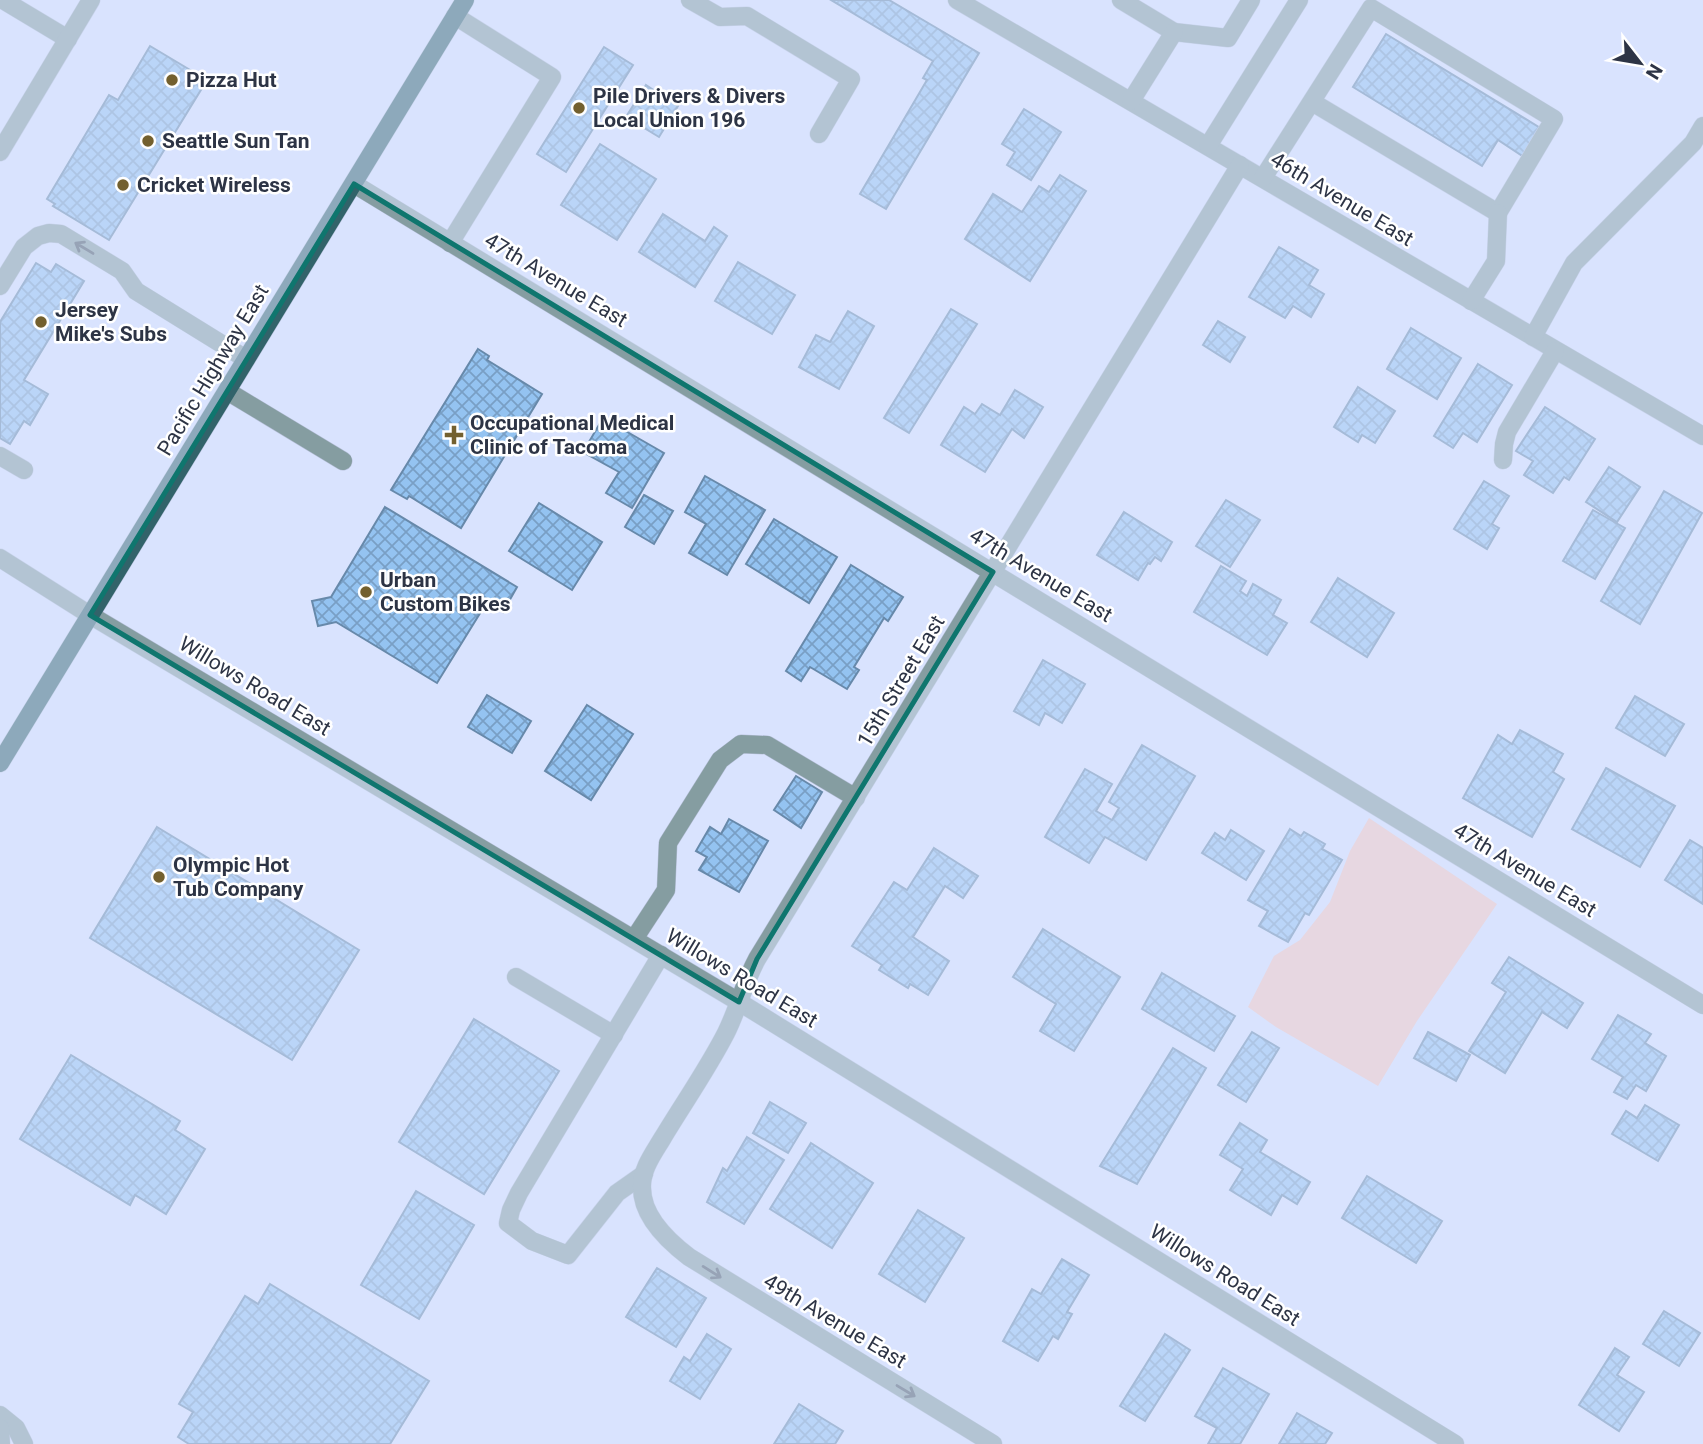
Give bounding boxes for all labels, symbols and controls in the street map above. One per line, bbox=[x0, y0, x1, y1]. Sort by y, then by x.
north arrow bbox=[1605, 28, 1675, 98]
text: N bbox=[1641, 60, 1667, 83]
place label: Pizza Hut bbox=[186, 68, 277, 92]
marker: Pizza Hut bbox=[164, 72, 180, 88]
place label: Pile Drivers & Divers Local Union 196 bbox=[593, 84, 785, 132]
marker: Pile Drivers & Divers Local Union 196 bbox=[571, 100, 587, 116]
place label: Seattle Sun Tan bbox=[162, 129, 309, 153]
marker: Seattle Sun Tan bbox=[140, 133, 156, 149]
street label: 46th Avenue East bbox=[1266, 147, 1418, 251]
place label: Cricket Wireless bbox=[137, 173, 291, 197]
marker: Cricket Wireless bbox=[115, 177, 131, 193]
street label: 47th Avenue East bbox=[480, 228, 632, 332]
one-way arrow bbox=[75, 241, 95, 255]
street label: Pacific Highway East bbox=[152, 280, 274, 460]
place label: Jersey Mike's Subs bbox=[55, 298, 167, 346]
marker: Jersey Mike's Subs bbox=[33, 314, 49, 330]
place label: Occupational Medical Clinic of Tacoma bbox=[470, 411, 674, 459]
marker: Occupational Medical Clinic of Tacoma bbox=[444, 425, 464, 445]
street label: 47th Avenue East bbox=[965, 523, 1117, 627]
place label: Urban Custom Bikes bbox=[380, 568, 511, 616]
marker: Urban Custom Bikes bbox=[358, 584, 374, 600]
street label: 15th Street East bbox=[852, 611, 950, 751]
street label: Willows Road East bbox=[175, 631, 335, 741]
street label: 47th Avenue East bbox=[1449, 818, 1601, 922]
place label: Olympic Hot Tub Company bbox=[173, 853, 304, 901]
marker: Olympic Hot Tub Company bbox=[151, 869, 167, 885]
street label: Willows Road East bbox=[662, 923, 822, 1033]
street label: Willows Road East bbox=[1146, 1219, 1304, 1331]
one-way arrow bbox=[702, 1265, 721, 1280]
street label: 49th Avenue East bbox=[759, 1269, 911, 1373]
one-way arrow bbox=[895, 1384, 915, 1398]

